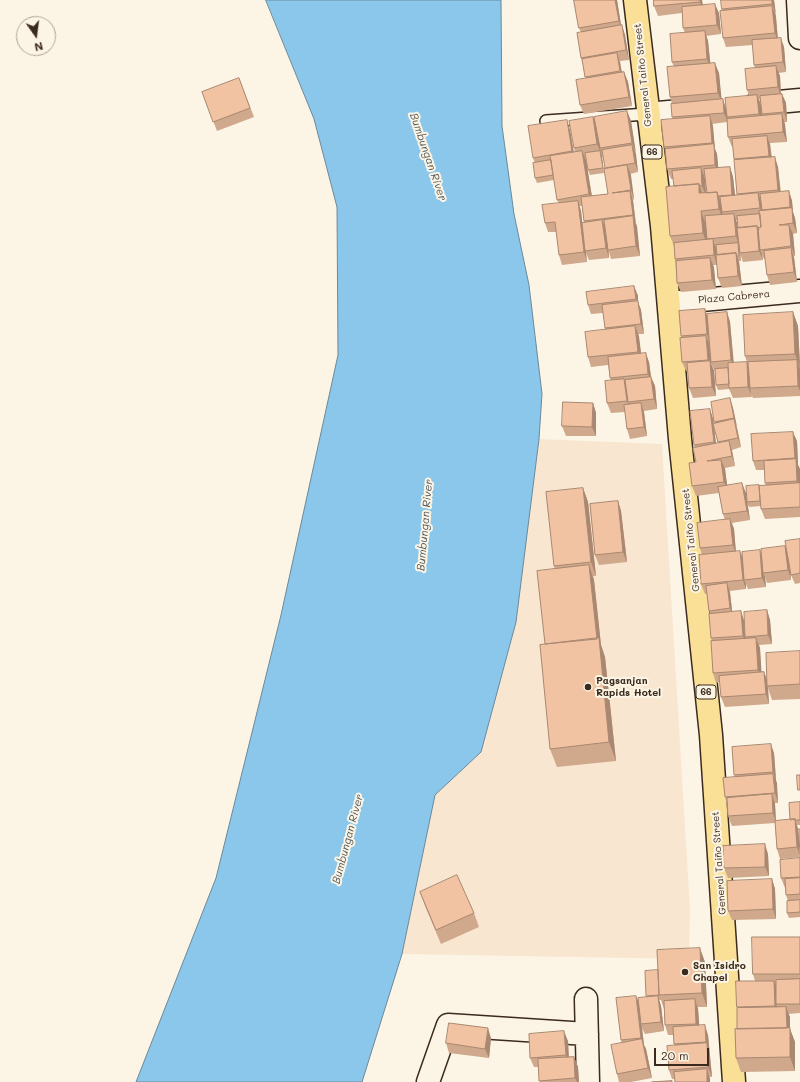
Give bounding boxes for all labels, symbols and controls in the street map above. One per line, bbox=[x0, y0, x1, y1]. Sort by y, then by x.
north arrow bbox=[16, 16, 56, 56]
street label: General Taiño Street bbox=[632, 23, 654, 127]
text: N bbox=[33, 39, 45, 55]
water label: Bumbungan River bbox=[407, 111, 449, 203]
road number: 66 bbox=[642, 145, 662, 159]
street label: Plaza Cabrera bbox=[698, 288, 770, 306]
water label: Bumbungan River bbox=[414, 479, 436, 571]
street label: General Taiño Street bbox=[680, 488, 702, 592]
place label: Pagsanjan Rapids Hotel bbox=[596, 675, 661, 698]
marker: Pagsanjan Rapids Hotel bbox=[583, 682, 593, 692]
road number: 66 bbox=[696, 685, 716, 699]
water label: Bumbungan River bbox=[330, 793, 366, 885]
street label: General Taiño Street bbox=[709, 811, 729, 915]
place label: San Isidro Chapel bbox=[693, 960, 746, 984]
marker: San Isidro Chapel bbox=[680, 967, 690, 977]
scale bar bbox=[656, 1040, 711, 1066]
text: 20 m bbox=[661, 1047, 689, 1063]

